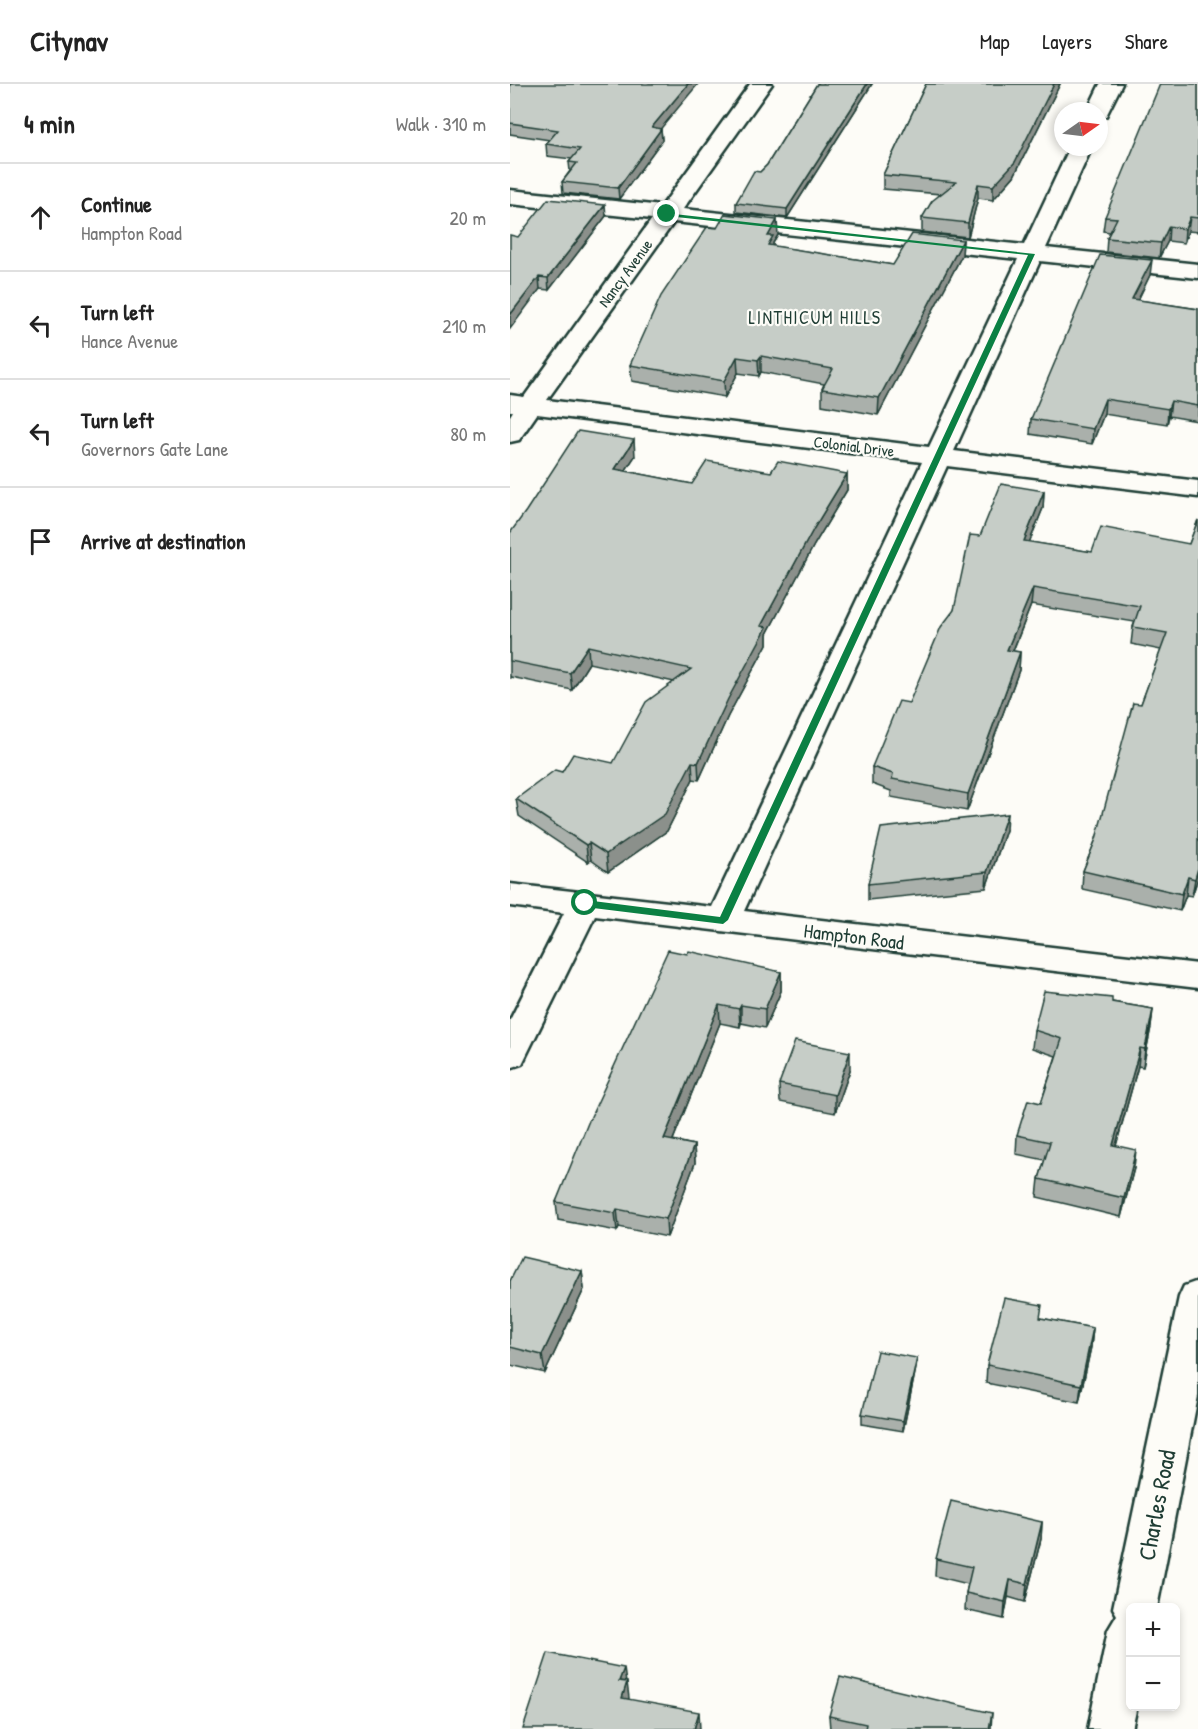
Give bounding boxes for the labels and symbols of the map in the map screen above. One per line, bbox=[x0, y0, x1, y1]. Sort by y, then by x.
north arrow bbox=[1054, 102, 1108, 156]
route end bbox=[653, 200, 679, 226]
street label: Nancy Avenue bbox=[593, 234, 658, 312]
district label: LINTHICUM HILLS bbox=[748, 305, 882, 330]
street label: Colonial Drive bbox=[812, 430, 896, 462]
route start bbox=[571, 889, 597, 915]
street label: Hampton Road bbox=[802, 916, 906, 956]
street label: Charles Road bbox=[1130, 1447, 1182, 1563]

